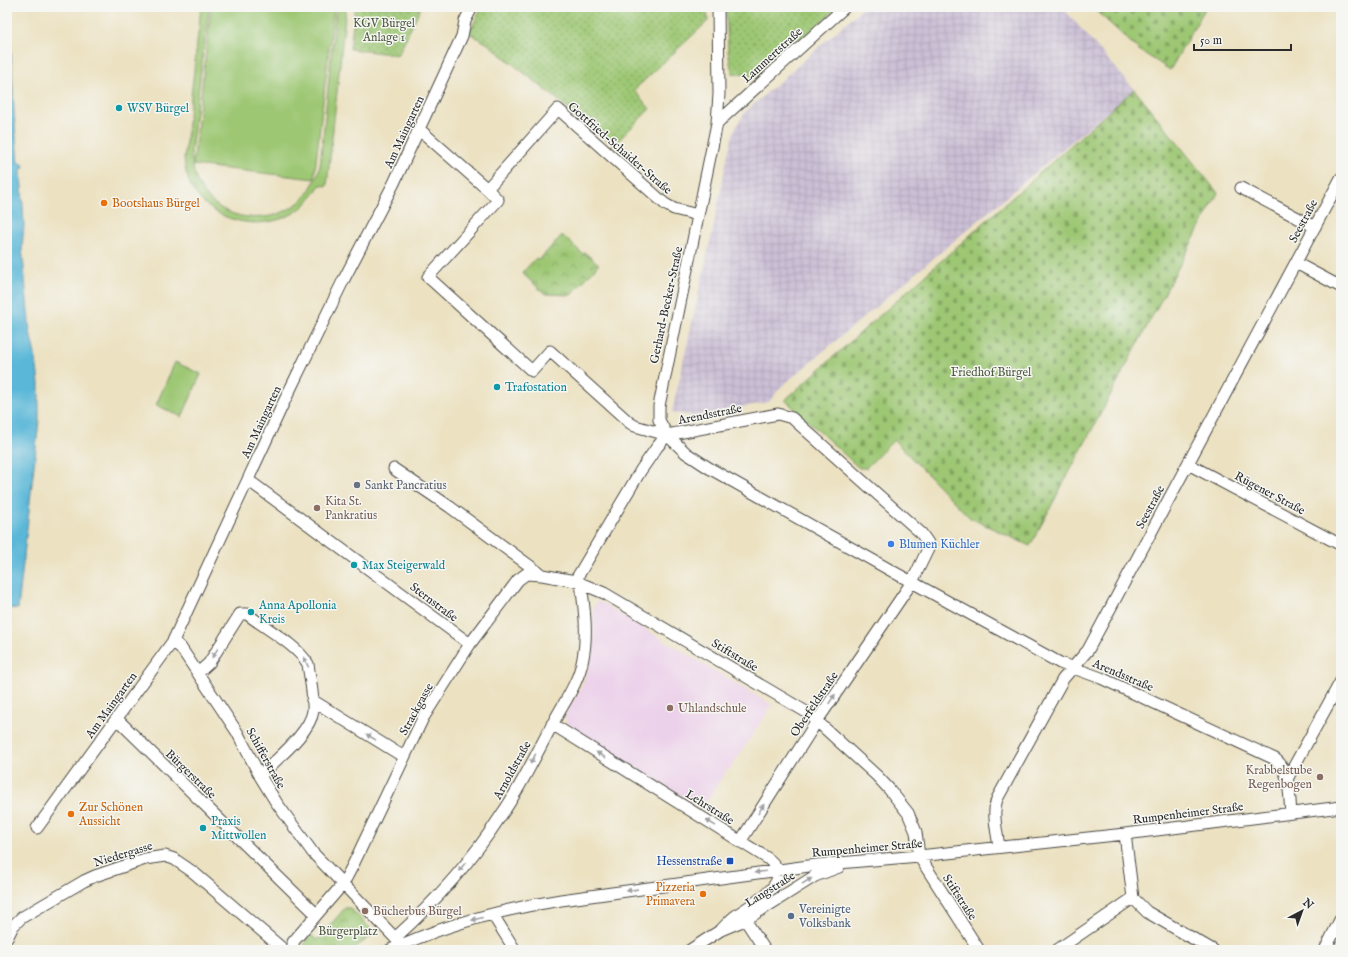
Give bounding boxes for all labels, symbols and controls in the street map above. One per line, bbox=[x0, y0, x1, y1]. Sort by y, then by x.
park label: KGV Bürgel Anlage 1 bbox=[353, 16, 416, 45]
street label: Lammertstraße bbox=[739, 24, 806, 86]
scale bar bbox=[1194, 26, 1291, 52]
text: 50 m bbox=[1200, 33, 1222, 48]
street label: Am Maingarten bbox=[381, 93, 428, 172]
street label: Gottfried-Schaider-Straße bbox=[565, 99, 675, 198]
place label: WSV Bürgel bbox=[127, 101, 190, 116]
marker: WSV Bürgel bbox=[114, 103, 124, 113]
place label: Bootshaus Bürgel bbox=[112, 196, 200, 211]
street label: Seestraße bbox=[1286, 197, 1321, 245]
marker: Bootshaus Bürgel bbox=[99, 198, 109, 208]
street label: Gerhard-Becker-Straße bbox=[647, 245, 686, 365]
park label: Friedhof Bürgel bbox=[951, 365, 1032, 380]
place label: Trafostation bbox=[505, 380, 567, 395]
marker: Trafostation bbox=[492, 382, 502, 392]
street label: Am Maingarten bbox=[238, 383, 285, 462]
street label: Arendsstraße bbox=[676, 401, 744, 428]
street label: Rügener Straße bbox=[1232, 469, 1308, 519]
place label: Sankt Pancratius bbox=[365, 478, 447, 493]
marker: Sankt Pancratius bbox=[352, 480, 362, 490]
street label: Seestraße bbox=[1133, 483, 1168, 531]
place label: Kita St. Pankratius bbox=[325, 494, 377, 523]
marker: Kita St. Pankratius bbox=[312, 503, 322, 513]
place label: Blumen Küchler bbox=[899, 537, 980, 552]
marker: Blumen Küchler bbox=[886, 539, 896, 549]
place label: Max Steigerwald bbox=[362, 558, 446, 573]
marker: Max Steigerwald bbox=[349, 560, 359, 570]
street label: Sternstraße bbox=[407, 579, 461, 626]
place label: Anna Apollonia Kreis bbox=[258, 598, 337, 627]
marker: Anna Apollonia Kreis bbox=[246, 607, 256, 617]
street label: Stiftstraße bbox=[709, 636, 761, 675]
one-way arrow bbox=[212, 647, 219, 659]
street label: Arendsstraße bbox=[1089, 656, 1156, 695]
one-way arrow bbox=[303, 657, 309, 668]
street label: Oberfeldstraße bbox=[787, 668, 842, 740]
street label: Am Maingarten bbox=[82, 669, 141, 742]
street label: Strackgasse bbox=[396, 680, 437, 738]
one-way arrow bbox=[828, 694, 836, 705]
place label: Uhlandschule bbox=[678, 701, 747, 716]
marker: Uhlandschule bbox=[665, 703, 675, 713]
street label: Schifferstraße bbox=[243, 725, 289, 792]
one-way arrow bbox=[366, 733, 376, 741]
street label: Arnoldstraße bbox=[490, 738, 535, 803]
street label: Bürgerstraße bbox=[162, 747, 219, 803]
one-way arrow bbox=[595, 751, 607, 758]
one-way arrow bbox=[530, 753, 537, 764]
place label: Krabbelstube Regenbogen bbox=[1246, 763, 1313, 792]
marker: Krabbelstube Regenbogen bbox=[1315, 772, 1325, 782]
street label: Lehrstraße bbox=[683, 787, 737, 828]
street label: Rumpenheimer Straße bbox=[1132, 799, 1245, 829]
place label: Zur Schönen Aussicht bbox=[78, 800, 144, 829]
one-way arrow bbox=[758, 803, 765, 815]
marker: Zur Schönen Aussicht bbox=[66, 809, 76, 819]
place label: Praxis Mittwollen bbox=[211, 814, 267, 843]
one-way arrow bbox=[705, 820, 717, 827]
marker: Praxis Mittwollen bbox=[198, 823, 208, 833]
street label: Rumpenheimer Straße bbox=[811, 836, 924, 862]
street label: Niedergasse bbox=[92, 838, 155, 871]
place label: Hessenstraße bbox=[656, 854, 722, 869]
marker: Hessenstraße bbox=[725, 856, 735, 866]
one-way arrow bbox=[458, 861, 467, 872]
street label: Langstraße bbox=[742, 868, 799, 911]
one-way arrow bbox=[754, 869, 766, 875]
street label: Stiftstraße bbox=[939, 872, 980, 923]
one-way arrow bbox=[801, 877, 813, 884]
place label: Pizzeria Primavera bbox=[646, 880, 696, 909]
one-way arrow bbox=[625, 887, 638, 893]
marker: Pizzeria Primavera bbox=[698, 889, 708, 899]
north arrow bbox=[1282, 891, 1322, 931]
text: N bbox=[1299, 895, 1316, 913]
place label: Vereinigte Volksbank bbox=[798, 902, 852, 931]
place label: Bücherbus Bürgel bbox=[373, 904, 463, 919]
marker: Bücherbus Bürgel bbox=[360, 906, 370, 916]
marker: Vereinigte Volksbank bbox=[786, 911, 796, 921]
one-way arrow bbox=[470, 916, 482, 922]
park label: Bürgerplatz bbox=[318, 924, 378, 940]

